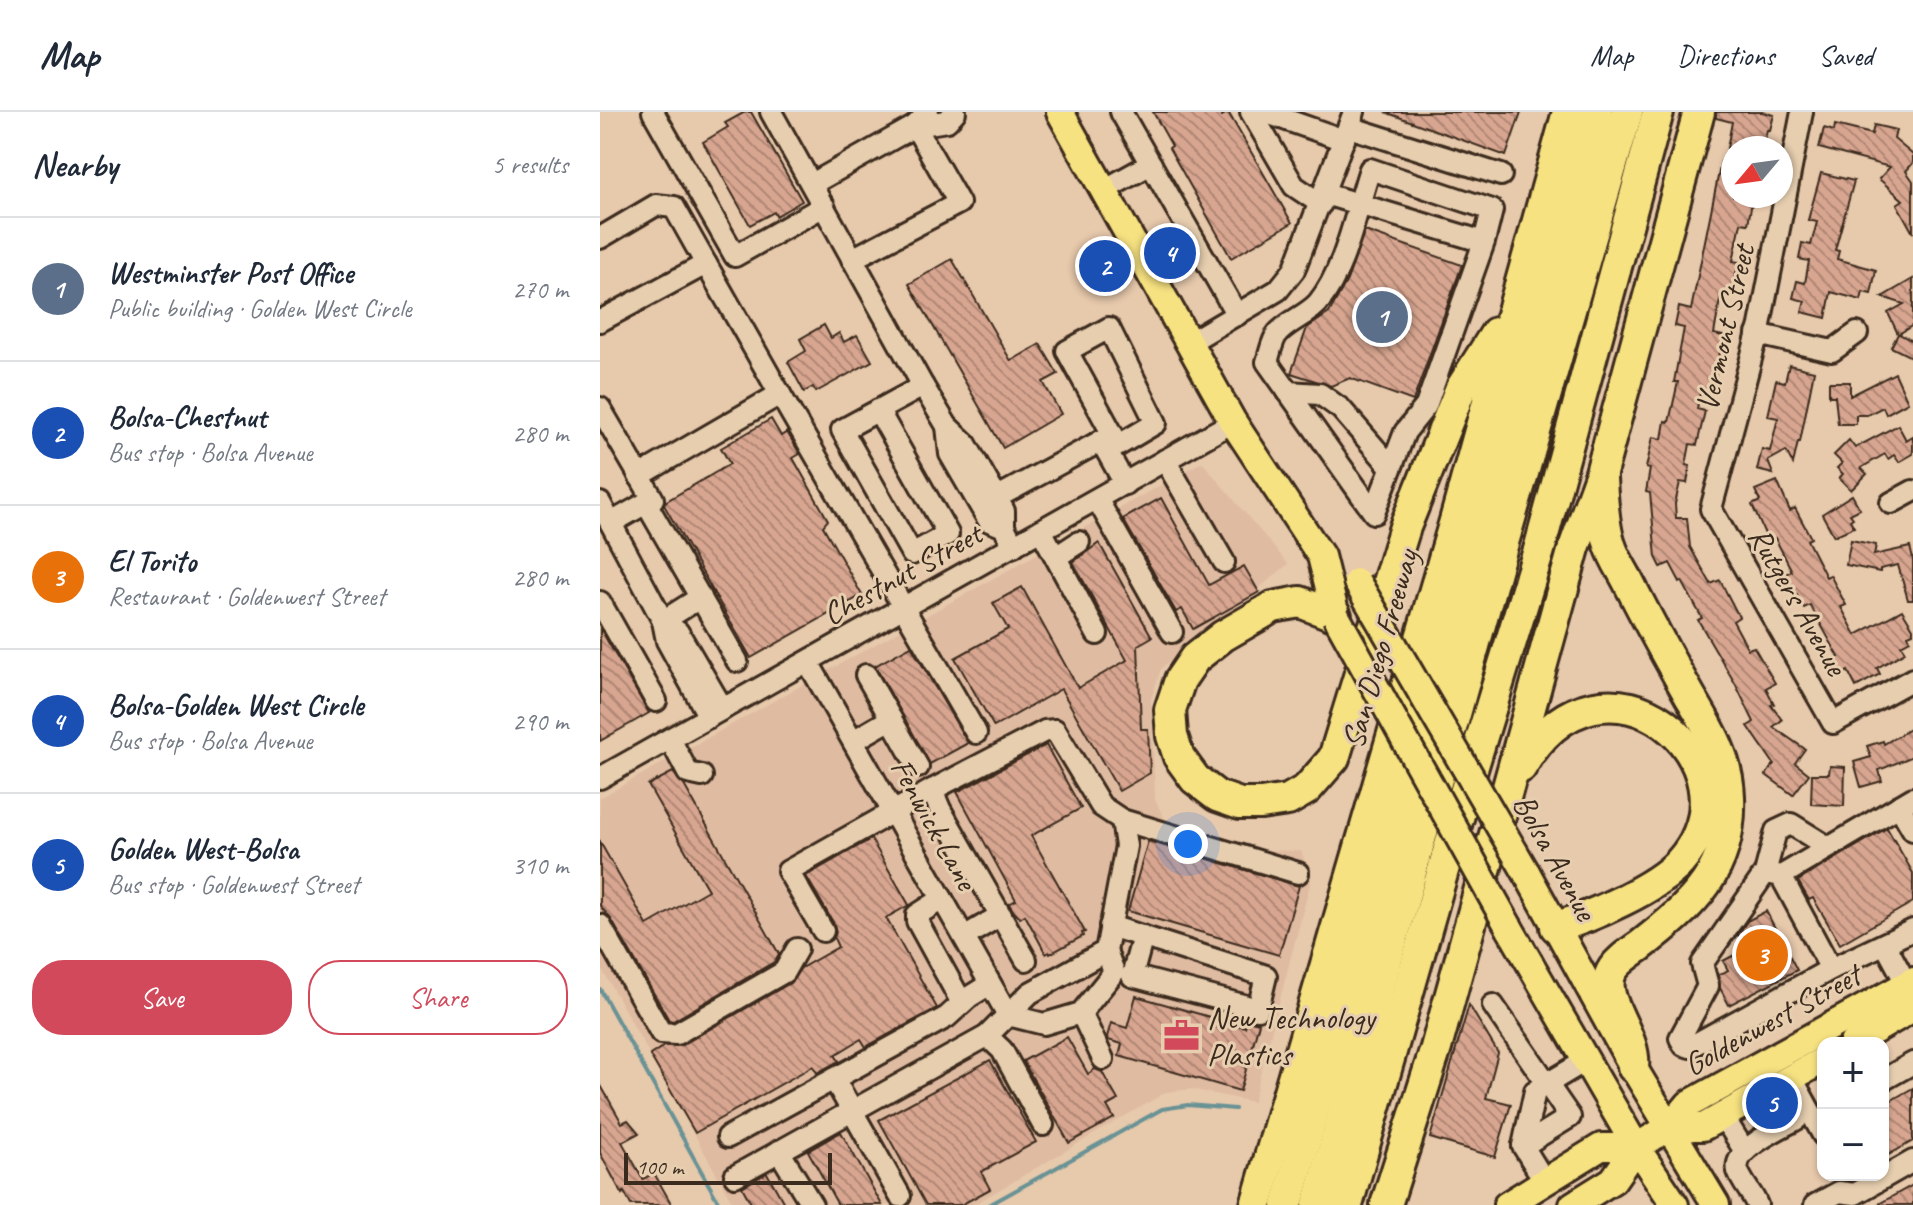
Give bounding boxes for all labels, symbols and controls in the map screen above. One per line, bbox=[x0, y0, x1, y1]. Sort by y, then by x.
text: Map bbox=[40, 32, 99, 79]
text: Map bbox=[1590, 38, 1633, 73]
text: Directions bbox=[1677, 38, 1775, 73]
text: Saved bbox=[1819, 38, 1873, 73]
north arrow bbox=[1721, 136, 1793, 208]
text: Nearby bbox=[32, 143, 118, 186]
text: 5 results bbox=[492, 148, 568, 181]
pin: 4 bbox=[1144, 223, 1196, 283]
pin: 2 bbox=[1079, 236, 1131, 296]
street label: Vermont Street bbox=[1686, 238, 1765, 415]
text: Westminster Post Office bbox=[108, 254, 353, 292]
text: 1 bbox=[52, 273, 64, 306]
text: 270 m bbox=[512, 273, 568, 306]
pin: 1 bbox=[1356, 287, 1408, 347]
text: Public building · Golden West Circle bbox=[108, 292, 412, 325]
text: Bolsa-Chestnut bbox=[108, 398, 266, 436]
text: 2 bbox=[52, 417, 64, 450]
text: 280 m bbox=[512, 417, 568, 450]
text: Bus stop · Bolsa Avenue bbox=[108, 436, 313, 469]
street label: Chestnut Street bbox=[815, 512, 992, 634]
street label: Rutgers Avenue bbox=[1739, 520, 1858, 685]
text: El Torito bbox=[108, 542, 196, 580]
street label: San Diego Freeway bbox=[1332, 543, 1428, 753]
text: 3 bbox=[52, 561, 64, 594]
text: 280 m bbox=[512, 561, 568, 594]
text: Restaurant · Goldenwest Street bbox=[108, 580, 385, 613]
text: Bolsa-Golden West Circle bbox=[108, 686, 364, 724]
text: 4 bbox=[52, 705, 64, 738]
text: 290 m bbox=[512, 705, 568, 738]
text: Bus stop · Bolsa Avenue bbox=[108, 724, 313, 757]
street label: Fenwick Lane bbox=[881, 751, 988, 899]
street label: Bolsa Avenue bbox=[1504, 787, 1608, 930]
your location bbox=[1168, 824, 1208, 864]
text: Golden West-Bolsa bbox=[108, 830, 299, 868]
text: 5 bbox=[52, 849, 64, 882]
text: 310 m bbox=[512, 849, 568, 882]
text: Bus stop · Goldenwest Street bbox=[108, 868, 359, 901]
pin: 3 bbox=[1736, 925, 1788, 985]
street label: Goldenwest Street bbox=[1677, 953, 1871, 1085]
button: Save bbox=[32, 960, 292, 1035]
button: Share bbox=[308, 960, 568, 1035]
place label: New Technology Plastics bbox=[1207, 997, 1378, 1075]
office icon: New Technology Plastics bbox=[1162, 1016, 1200, 1054]
map controls bbox=[1817, 1037, 1889, 1181]
button: + bbox=[1817, 1037, 1889, 1109]
pin: 5 bbox=[1746, 1073, 1798, 1133]
button: − bbox=[1817, 1109, 1889, 1181]
scale bar bbox=[624, 1149, 832, 1185]
text: 100 m bbox=[636, 1153, 683, 1181]

